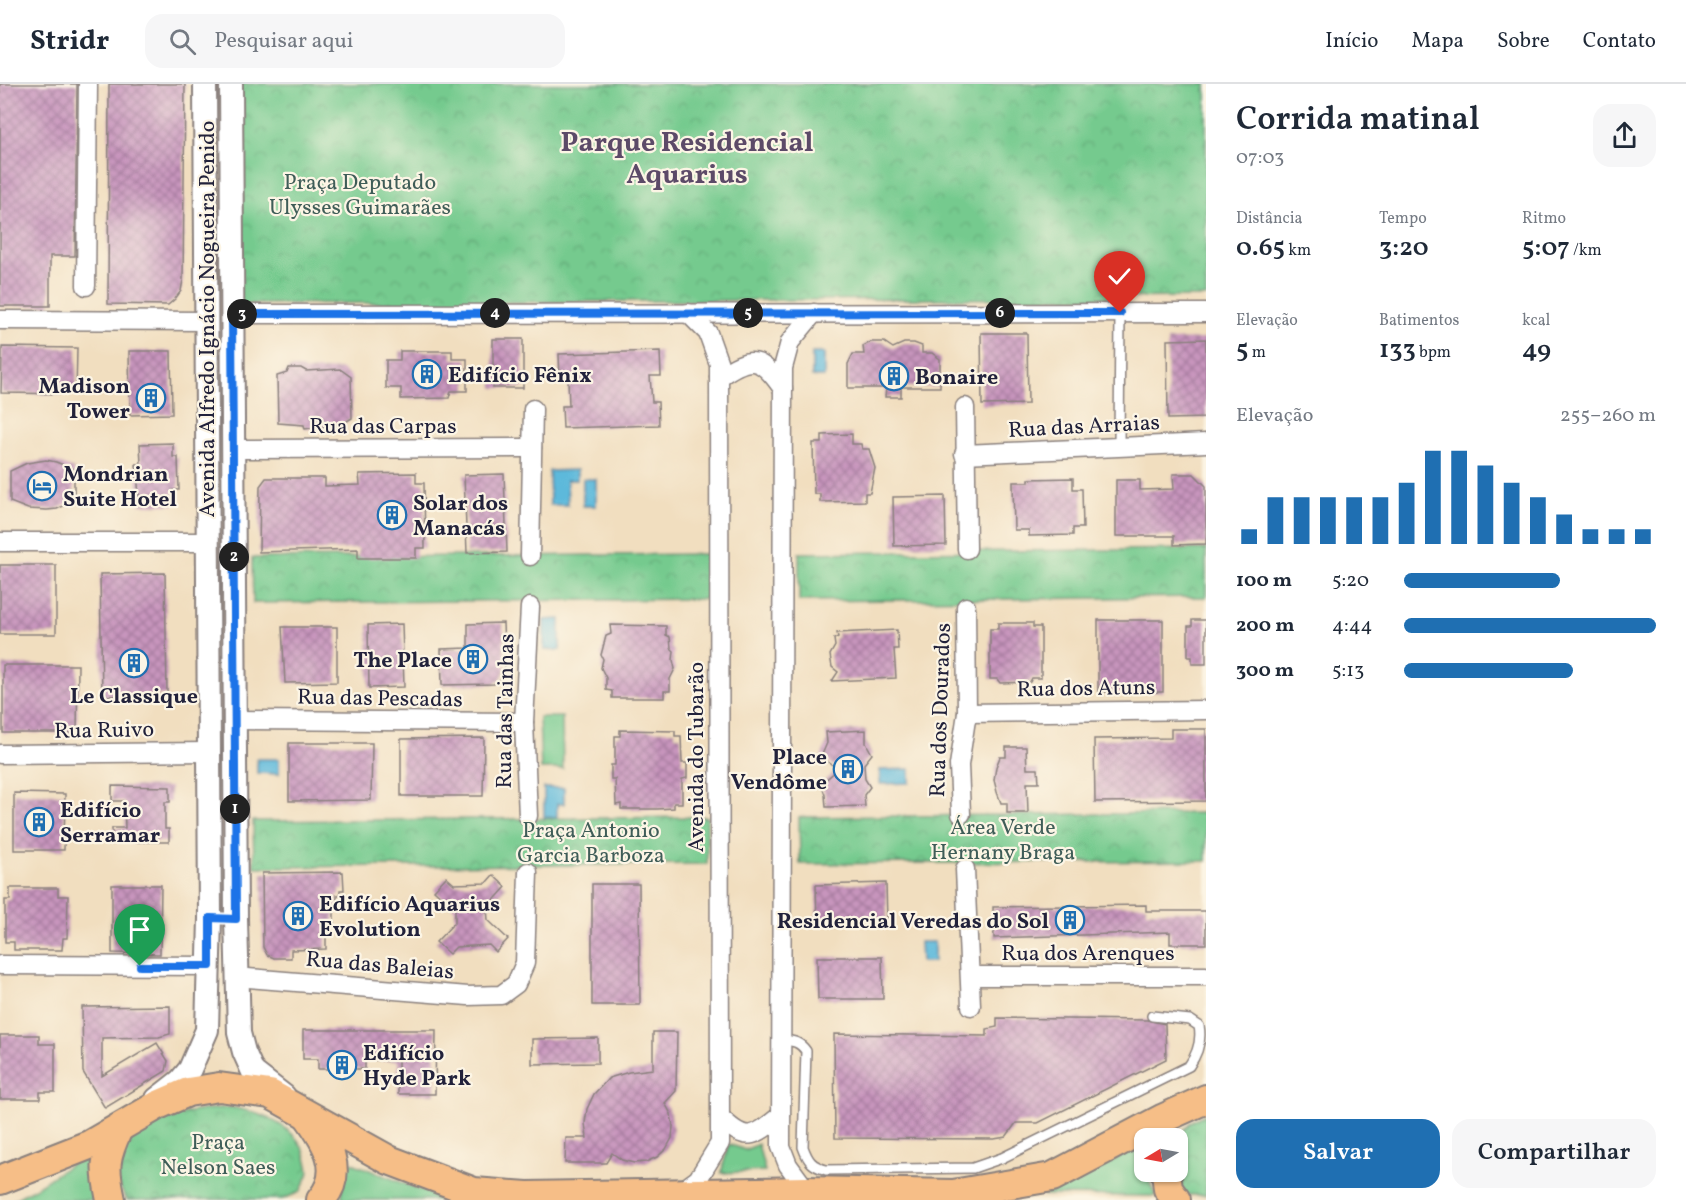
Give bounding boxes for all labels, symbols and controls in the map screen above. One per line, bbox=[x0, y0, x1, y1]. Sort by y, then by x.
search box bbox=[145, 14, 565, 68]
text: Stridr bbox=[30, 22, 109, 61]
icon: search bbox=[166, 25, 199, 58]
text: Pesquisar aqui bbox=[214, 26, 353, 57]
text: Início bbox=[1325, 27, 1378, 56]
text: Mapa bbox=[1411, 27, 1464, 56]
text: Sobre bbox=[1497, 27, 1550, 56]
text: Contato bbox=[1583, 27, 1656, 56]
text: Corrida matinal bbox=[1236, 98, 1480, 144]
button: share bbox=[1593, 104, 1656, 167]
street label: Avenida Alfredo Ignácio Nogueira Penido bbox=[193, 121, 224, 517]
district label: Parque Residencial Aquarius bbox=[561, 124, 813, 195]
text: 07:03 bbox=[1236, 144, 1284, 172]
park label: Praça Deputado Ulysses Guimarães bbox=[269, 168, 451, 224]
text: Distância bbox=[1236, 208, 1302, 230]
text: Tempo bbox=[1379, 208, 1427, 230]
text: Ritmo bbox=[1522, 208, 1566, 230]
text: 0.65 bbox=[1236, 230, 1285, 266]
text: 3:20 bbox=[1379, 230, 1429, 266]
text: 5:07 bbox=[1522, 230, 1570, 266]
text: km bbox=[1285, 240, 1311, 262]
text: /km bbox=[1570, 240, 1602, 262]
pin bbox=[1094, 251, 1145, 313]
icon: check bbox=[1103, 260, 1136, 293]
pin: 4 bbox=[480, 298, 510, 328]
pin: 5 bbox=[733, 298, 763, 328]
pin: 6 bbox=[985, 298, 1015, 328]
pin: 3 bbox=[227, 299, 257, 329]
text: 4 bbox=[490, 302, 500, 324]
text: 5 bbox=[744, 302, 752, 324]
text: 6 bbox=[996, 302, 1004, 324]
text: 3 bbox=[238, 303, 246, 325]
text: Elevação bbox=[1236, 310, 1298, 332]
text: Batimentos bbox=[1379, 310, 1459, 332]
text: kcal bbox=[1522, 310, 1550, 332]
text: 5 bbox=[1236, 332, 1249, 368]
text: 133 bbox=[1379, 332, 1416, 368]
text: 49 bbox=[1522, 332, 1551, 368]
text: m bbox=[1249, 342, 1266, 364]
text: bpm bbox=[1416, 342, 1451, 364]
building icon: Edifício Fênix bbox=[411, 358, 443, 390]
building icon: Bonaire bbox=[878, 360, 910, 392]
place label: Edifício Fênix bbox=[448, 361, 592, 392]
place label: Bonaire bbox=[915, 363, 998, 394]
place label: Madison Tower bbox=[38, 372, 131, 428]
building icon: Madison Tower bbox=[135, 382, 167, 414]
text: Elevação bbox=[1236, 402, 1313, 430]
text: 255–260 m bbox=[1560, 402, 1656, 430]
street label: Rua das Arraias bbox=[1007, 408, 1161, 447]
street label: Rua das Carpas bbox=[309, 412, 457, 443]
place label: Mondrian Suite Hotel bbox=[63, 460, 177, 516]
hotel icon: Mondrian Suite Hotel bbox=[26, 470, 58, 502]
place label: Solar dos Manacás bbox=[413, 489, 508, 545]
building icon: Solar dos Manacás bbox=[376, 499, 408, 531]
pin: 2 bbox=[219, 542, 249, 572]
text: 2 bbox=[230, 546, 238, 568]
text: 100 m bbox=[1236, 567, 1292, 595]
text: 5:20 bbox=[1332, 567, 1369, 595]
text: 200 m bbox=[1236, 612, 1294, 640]
text: 4:44 bbox=[1332, 612, 1373, 640]
street label: Rua dos Dourados bbox=[923, 622, 960, 798]
street label: Rua das Tainhas bbox=[490, 633, 523, 789]
building icon: The Place bbox=[457, 643, 489, 675]
place label: The Place bbox=[353, 646, 452, 677]
building icon: Le Classique bbox=[118, 647, 150, 679]
text: 300 m bbox=[1236, 657, 1294, 685]
text: 5:13 bbox=[1332, 657, 1364, 685]
street label: Avenida do Tubarão bbox=[682, 662, 713, 852]
street label: Rua dos Atuns bbox=[1016, 673, 1156, 706]
place label: Le Classique bbox=[70, 682, 198, 713]
street label: Rua das Pescadas bbox=[297, 683, 463, 716]
street label: Rua Ruivo bbox=[54, 715, 154, 748]
place label: Place Vendôme bbox=[730, 743, 827, 799]
building icon: Place Vendôme bbox=[832, 753, 864, 785]
pin: 1 bbox=[220, 794, 250, 824]
place label: Edifício Serramar bbox=[60, 796, 161, 852]
text: 1 bbox=[232, 798, 238, 820]
building icon: Edifício Serramar bbox=[23, 806, 55, 838]
park label: Área Verde Hernany Braga bbox=[931, 813, 1075, 869]
park label: Praça Antonio Garcia Barboza bbox=[517, 816, 665, 872]
place label: Edifício Aquarius Evolution bbox=[319, 890, 500, 946]
building icon: Edifício Aquarius Evolution bbox=[282, 900, 314, 932]
pin bbox=[114, 904, 165, 966]
building icon: Residencial Veredas do Sol bbox=[1054, 904, 1086, 936]
place label: Residencial Veredas do Sol bbox=[777, 907, 1049, 938]
icon: arrive bbox=[123, 913, 156, 946]
street label: Rua dos Arenques bbox=[1001, 939, 1175, 970]
street label: Rua das Baleias bbox=[304, 945, 455, 988]
place label: Edifício Hyde Park bbox=[363, 1039, 471, 1095]
building icon: Edifício Hyde Park bbox=[326, 1049, 358, 1081]
button: Salvar bbox=[1236, 1119, 1440, 1188]
button: Compartilhar bbox=[1452, 1119, 1656, 1188]
park label: Praça Nelson Saes bbox=[161, 1128, 275, 1184]
north arrow bbox=[1134, 1128, 1188, 1182]
map controls bbox=[1134, 1128, 1188, 1182]

